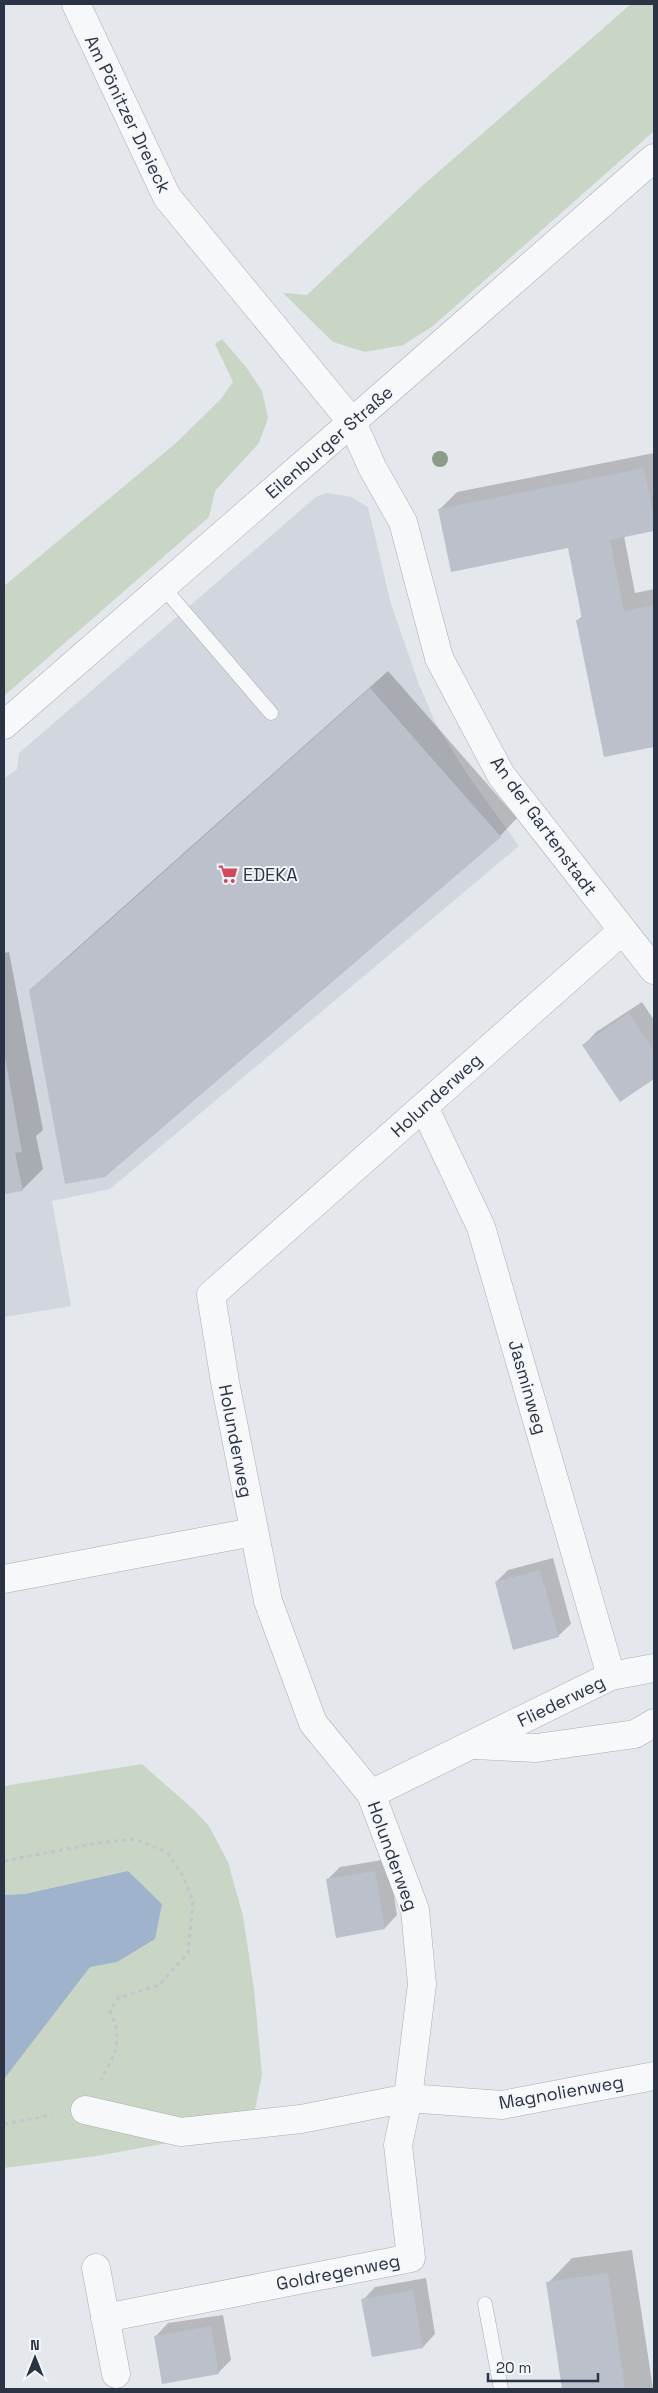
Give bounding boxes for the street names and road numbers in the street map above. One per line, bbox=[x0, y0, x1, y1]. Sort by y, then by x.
street label: Am Pönitzer Dreieck bbox=[80, 31, 176, 197]
street label: Eilenburger Straße bbox=[261, 380, 397, 504]
street label: An der Gartenstadt bbox=[486, 752, 602, 900]
street label: Holunderweg bbox=[386, 1048, 486, 1142]
street label: Jasminweg bbox=[504, 1337, 552, 1437]
street label: Holunderweg bbox=[214, 1382, 258, 1500]
street label: Fliederweg bbox=[513, 1670, 609, 1732]
street label: Holunderweg bbox=[363, 1798, 423, 1914]
street label: Magnolienweg bbox=[497, 2070, 625, 2114]
street label: Goldregenweg bbox=[274, 2249, 402, 2295]

